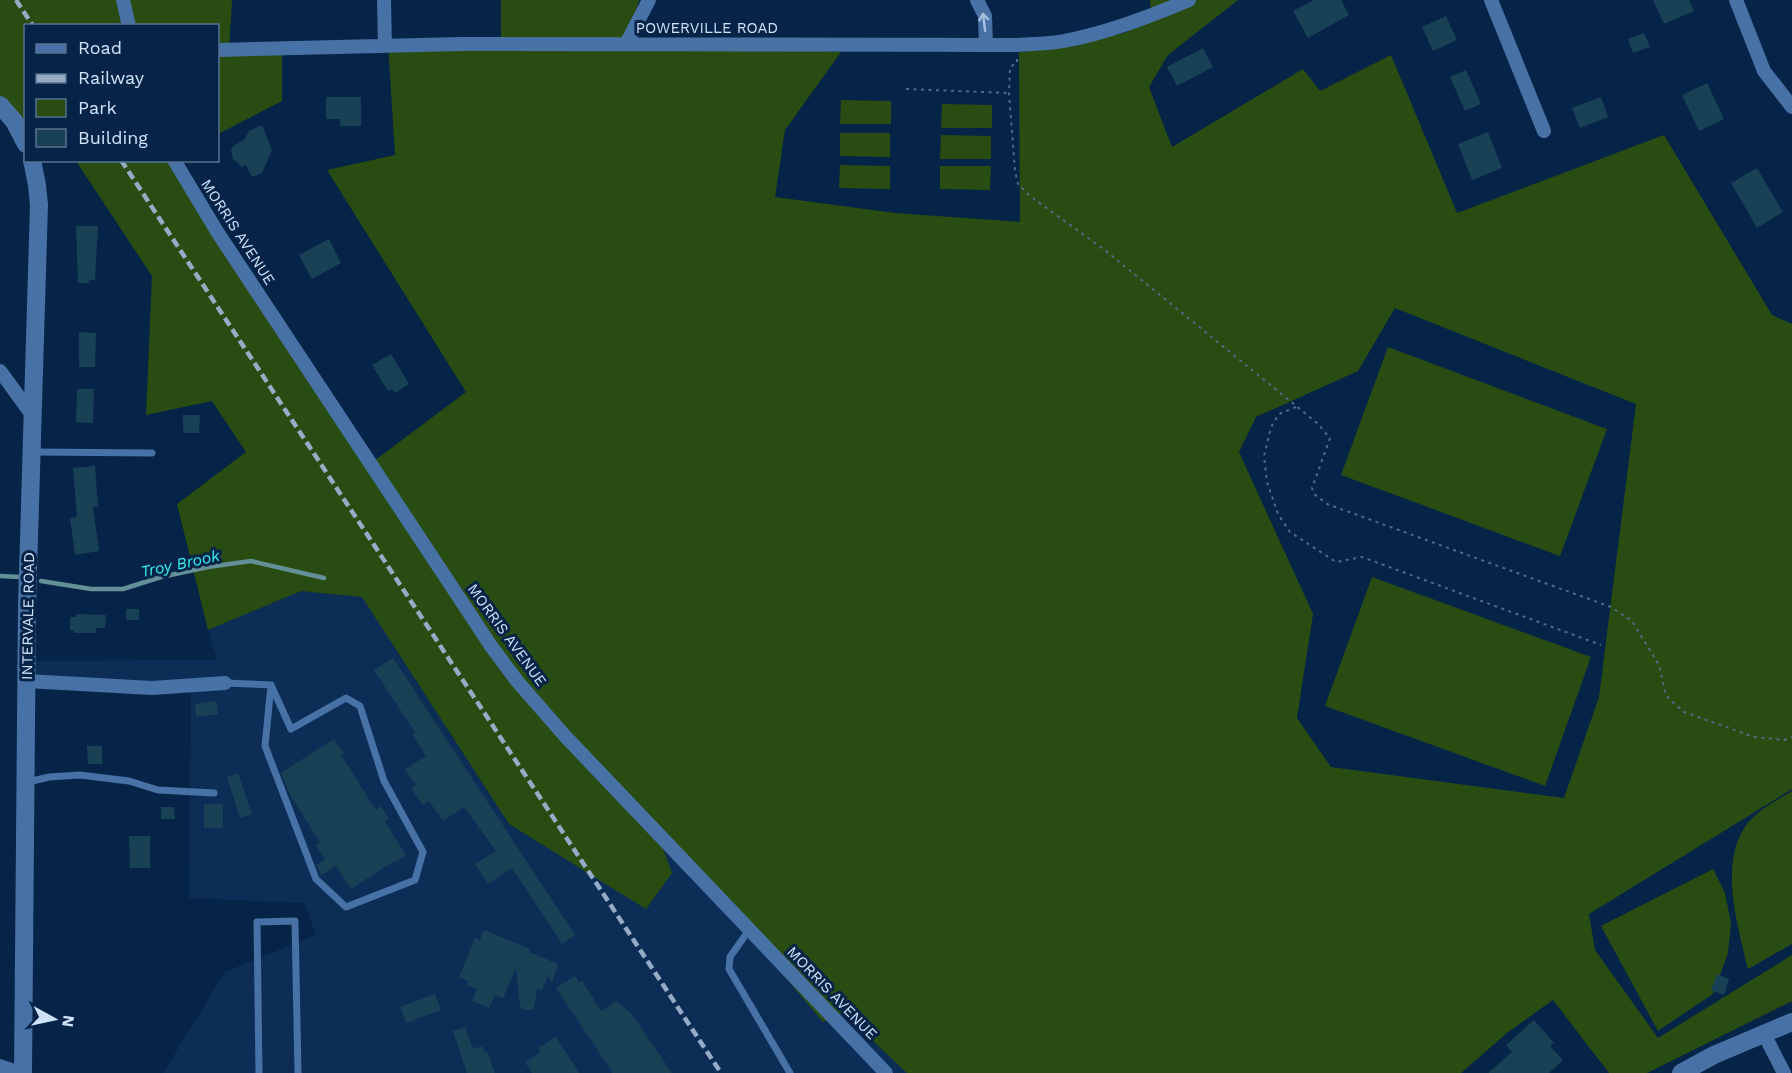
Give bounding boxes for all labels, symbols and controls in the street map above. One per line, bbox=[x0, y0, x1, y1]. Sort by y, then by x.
one-way arrow bbox=[979, 13, 990, 32]
street label: POWERVILLE ROAD bbox=[636, 19, 778, 37]
legend bbox=[24, 24, 219, 162]
text: Road bbox=[78, 37, 122, 58]
text: Railway bbox=[78, 67, 145, 88]
text: Park bbox=[78, 97, 117, 118]
text: Building bbox=[78, 127, 148, 148]
street label: MORRIS AVENUE bbox=[197, 176, 279, 288]
water label: Troy Brook bbox=[139, 546, 223, 581]
street label: INTERVALE ROAD bbox=[18, 552, 38, 680]
street label: MORRIS AVENUE bbox=[464, 580, 550, 690]
street label: MORRIS AVENUE bbox=[783, 943, 881, 1043]
north arrow bbox=[24, 989, 84, 1049]
text: N bbox=[58, 1014, 79, 1028]

